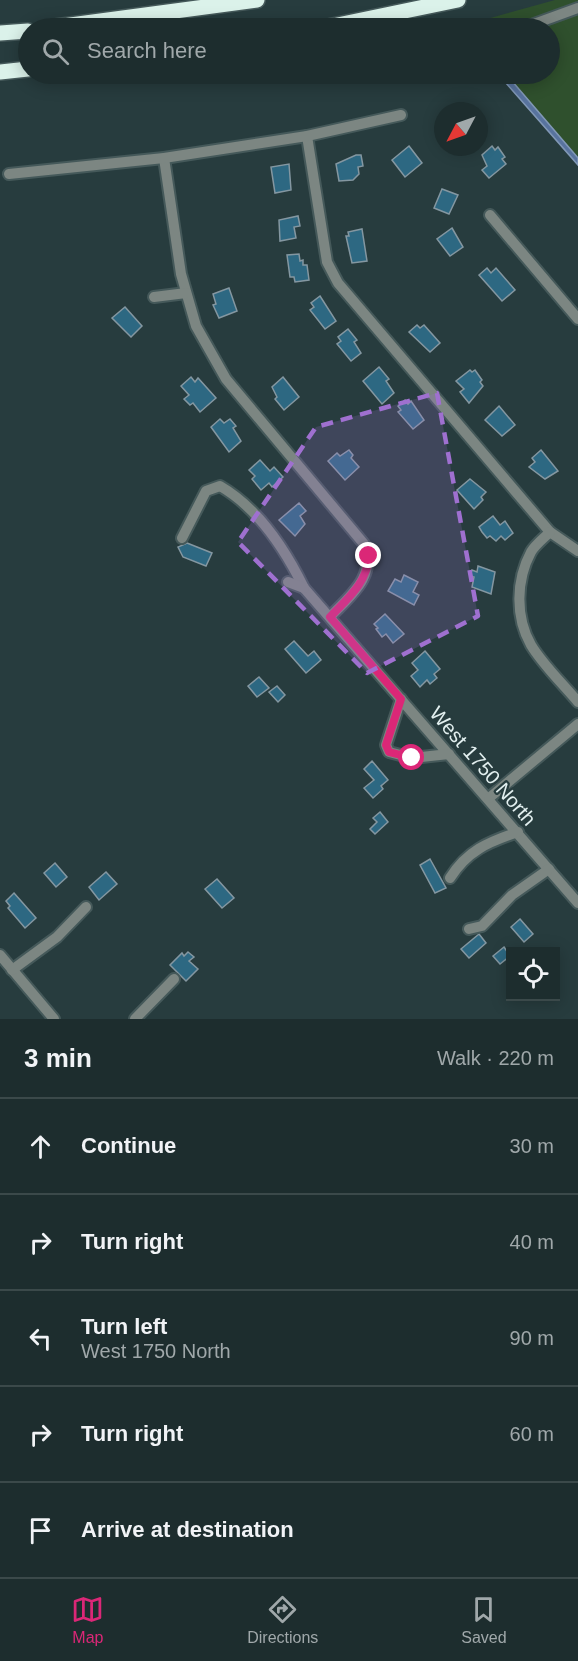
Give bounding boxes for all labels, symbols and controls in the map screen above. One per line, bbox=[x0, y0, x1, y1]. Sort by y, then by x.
search box bbox=[18, 18, 560, 84]
icon: search bbox=[39, 35, 72, 68]
text: Search here bbox=[87, 38, 207, 63]
north arrow bbox=[434, 102, 488, 156]
route end bbox=[355, 542, 381, 568]
street label: West 1750 North bbox=[426, 702, 540, 830]
route start bbox=[398, 744, 424, 770]
map controls bbox=[506, 947, 560, 1001]
button: locate bbox=[506, 947, 560, 1001]
text: 3 min bbox=[24, 1043, 92, 1073]
text: Walk · 220 m bbox=[437, 1047, 554, 1069]
icon: ahead bbox=[24, 1130, 57, 1163]
text: Continue bbox=[81, 1133, 176, 1158]
text: 30 m bbox=[510, 1135, 554, 1157]
icon: right bbox=[24, 1226, 57, 1259]
text: Turn right bbox=[81, 1229, 183, 1254]
text: 40 m bbox=[510, 1231, 554, 1253]
text: Turn left bbox=[81, 1314, 167, 1339]
icon: left bbox=[24, 1322, 57, 1355]
text: 90 m bbox=[510, 1327, 554, 1349]
text: West 1750 North bbox=[81, 1340, 231, 1362]
icon: right bbox=[24, 1418, 57, 1451]
text: Turn right bbox=[81, 1421, 183, 1446]
text: 60 m bbox=[510, 1423, 554, 1445]
icon: arrive bbox=[24, 1514, 57, 1547]
text: Arrive at destination bbox=[81, 1517, 294, 1542]
tab: Map bbox=[71, 1593, 104, 1647]
tab: Directions bbox=[247, 1593, 318, 1647]
tab: Saved bbox=[461, 1593, 507, 1647]

